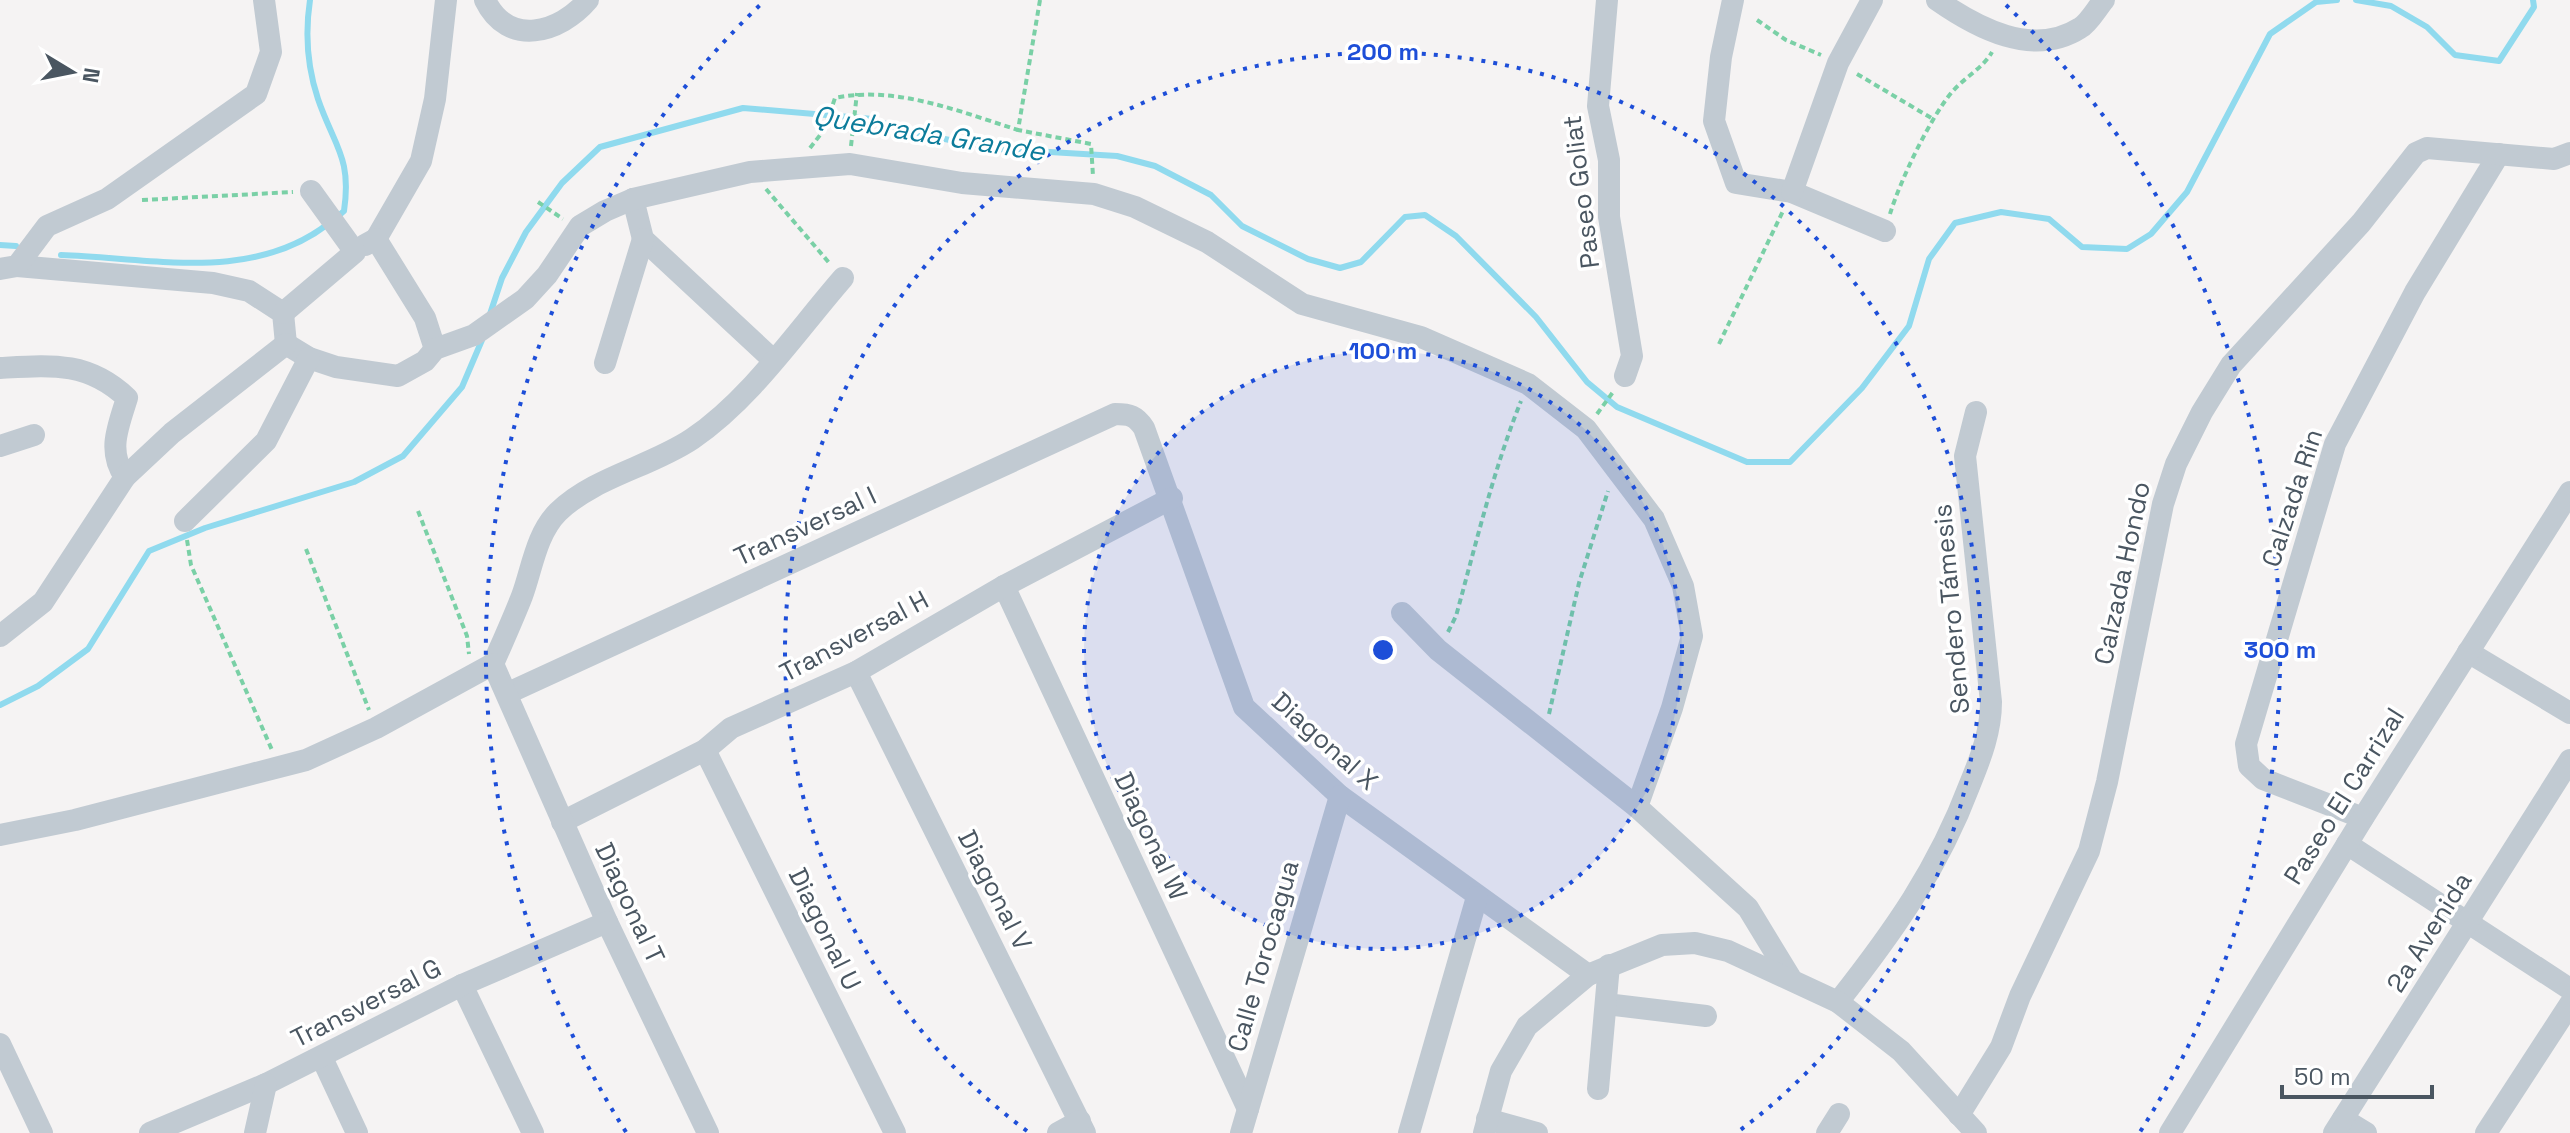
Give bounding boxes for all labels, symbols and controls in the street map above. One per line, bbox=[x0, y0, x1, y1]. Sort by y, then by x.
north arrow bbox=[32, 32, 112, 112]
text: 200 m bbox=[1347, 36, 1419, 67]
text: N bbox=[77, 66, 107, 85]
water label: Quebrada Grande bbox=[811, 97, 1049, 169]
street label: Paseo Goliat bbox=[1555, 113, 1607, 271]
text: 100 m bbox=[1349, 335, 1417, 366]
street label: Calzada Rin bbox=[2254, 425, 2330, 571]
street label: Transversal I bbox=[728, 478, 882, 574]
street label: Calzada Hondo bbox=[2086, 478, 2158, 668]
street label: Sendero Támesis bbox=[1925, 503, 1977, 715]
street label: Transversal H bbox=[774, 583, 934, 689]
text: 300 m bbox=[2244, 634, 2316, 665]
centre of rings bbox=[1369, 636, 1397, 664]
street label: Diagonal X bbox=[1265, 684, 1385, 798]
street label: Paseo El Carrizal bbox=[2276, 701, 2412, 891]
street label: Diagonal W bbox=[1107, 767, 1195, 905]
street label: Diagonal V bbox=[950, 824, 1040, 956]
street label: Diagonal T bbox=[587, 837, 673, 969]
street label: Calle Torocagua bbox=[1219, 856, 1307, 1056]
street label: Diagonal U bbox=[781, 862, 869, 996]
street label: 2a Avenida bbox=[2379, 865, 2479, 999]
street label: Transversal G bbox=[285, 951, 447, 1055]
scale bar bbox=[2282, 1049, 2432, 1099]
text: 50 m bbox=[2294, 1061, 2351, 1092]

